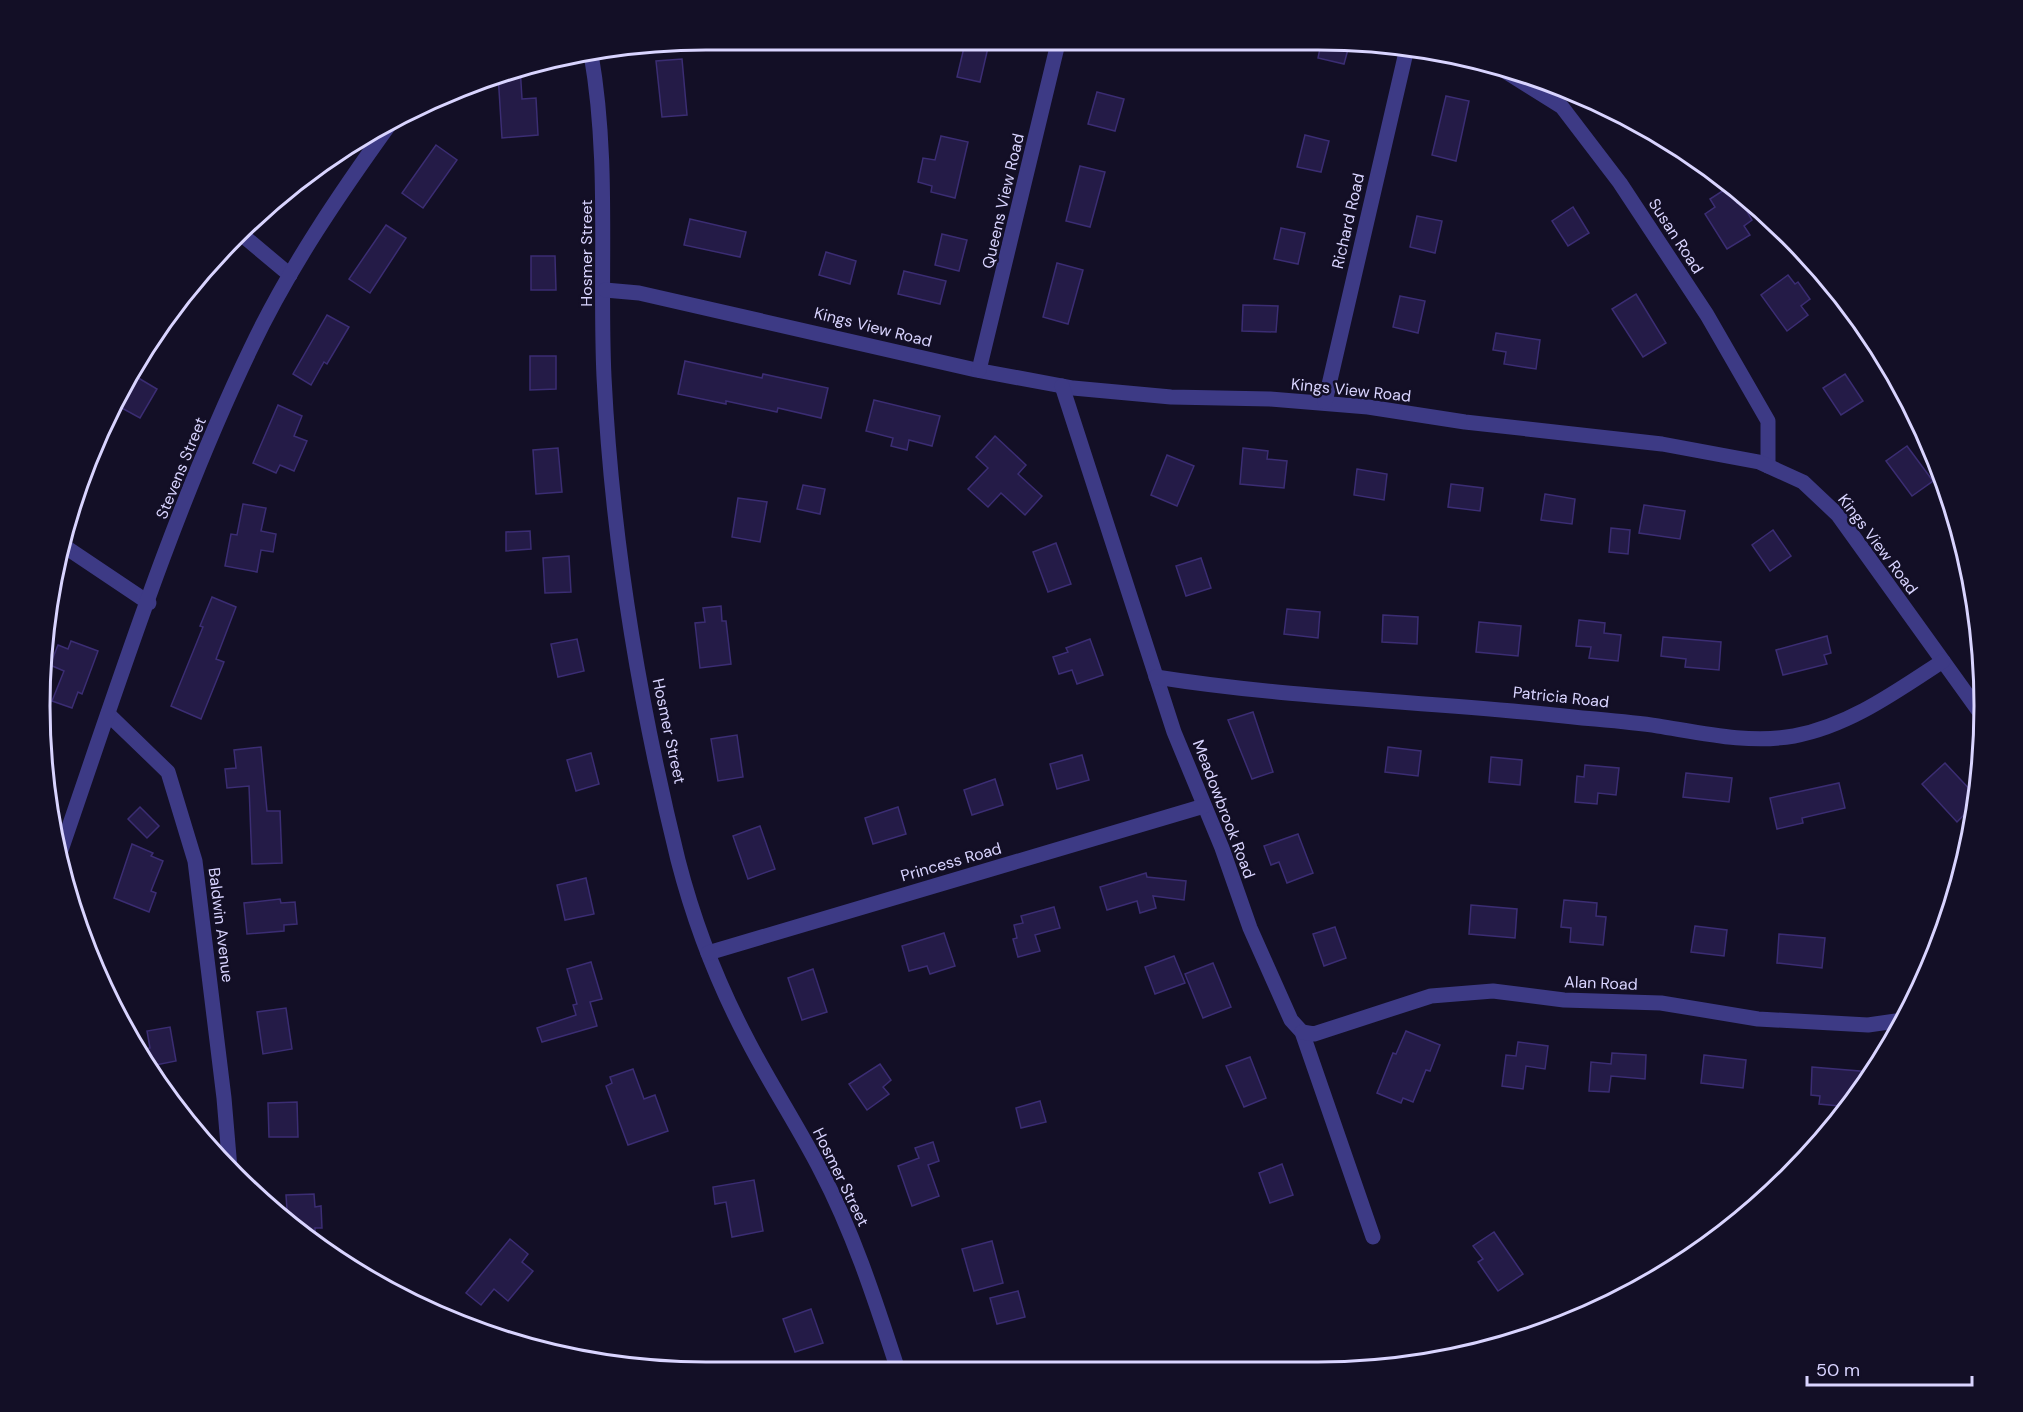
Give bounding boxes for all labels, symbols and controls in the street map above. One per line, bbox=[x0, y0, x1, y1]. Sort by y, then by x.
street label: Queens View Road bbox=[977, 131, 1029, 271]
street label: Richard Road bbox=[1327, 171, 1369, 271]
street label: Susan Road bbox=[1644, 194, 1708, 278]
street label: Hosmer Street bbox=[576, 199, 597, 307]
street label: Kings View Road bbox=[812, 302, 934, 352]
street label: Kings View Road bbox=[1290, 373, 1412, 407]
street label: Stevens Street bbox=[151, 414, 211, 522]
street label: Kings View Road bbox=[1833, 490, 1923, 598]
street label: Hosmer Street bbox=[648, 676, 690, 786]
street label: Patricia Road bbox=[1512, 682, 1610, 712]
street label: Meadowbrook Road bbox=[1188, 737, 1260, 881]
street label: Princess Road bbox=[898, 838, 1004, 886]
street label: Baldwin Avenue bbox=[204, 866, 238, 984]
street label: Alan Road bbox=[1564, 971, 1638, 995]
street label: Hosmer Street bbox=[808, 1124, 874, 1230]
scale bar bbox=[1807, 1349, 1972, 1387]
text: 50 m bbox=[1816, 1358, 1860, 1382]

